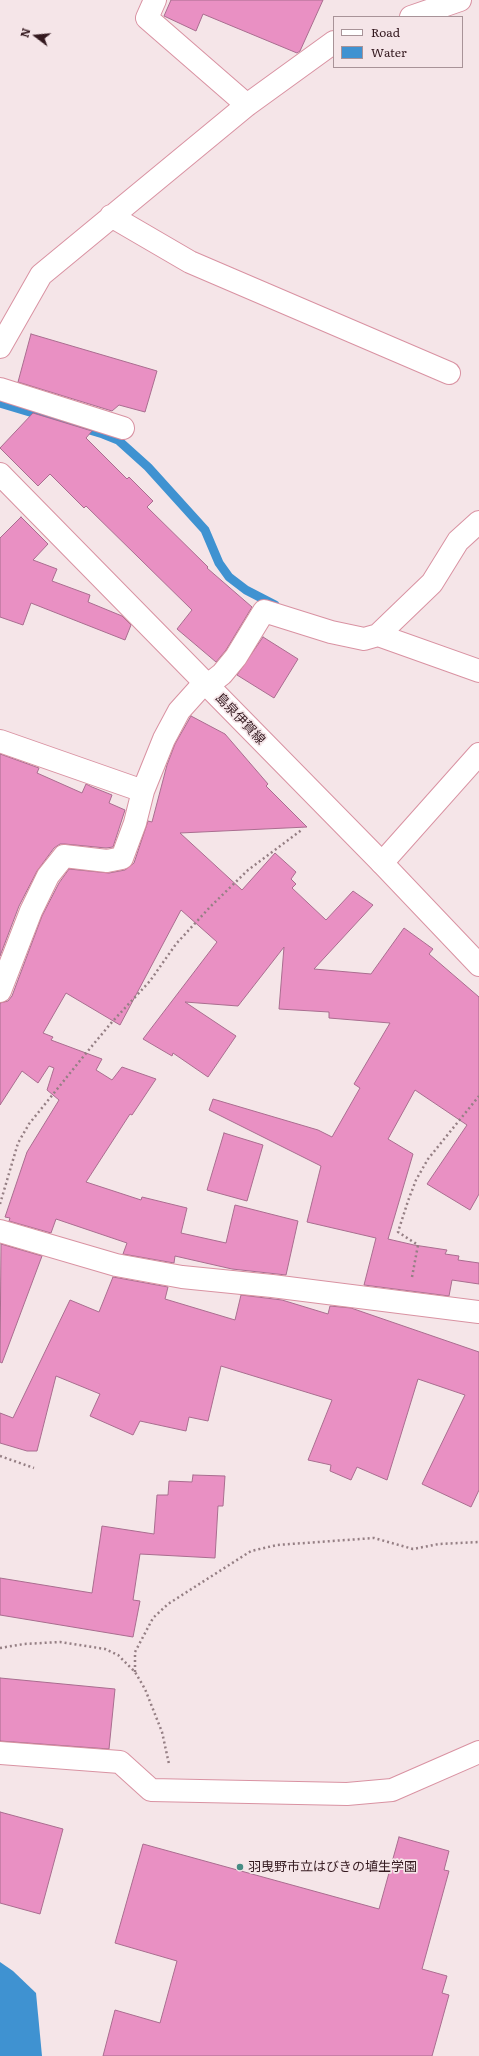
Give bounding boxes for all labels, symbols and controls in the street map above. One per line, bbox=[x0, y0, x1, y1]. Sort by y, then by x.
north arrow bbox=[16, 16, 56, 56]
legend bbox=[333, 16, 463, 68]
text: Road bbox=[371, 23, 400, 41]
text: N bbox=[15, 26, 33, 39]
text: Water bbox=[371, 43, 407, 61]
street label: 島泉伊賀線 bbox=[212, 690, 268, 748]
place label: 羽曳野市立はびきの埴生学園 bbox=[248, 1859, 417, 1875]
marker: 羽曳野市立はびきの埴生学園 bbox=[235, 1862, 245, 1872]

